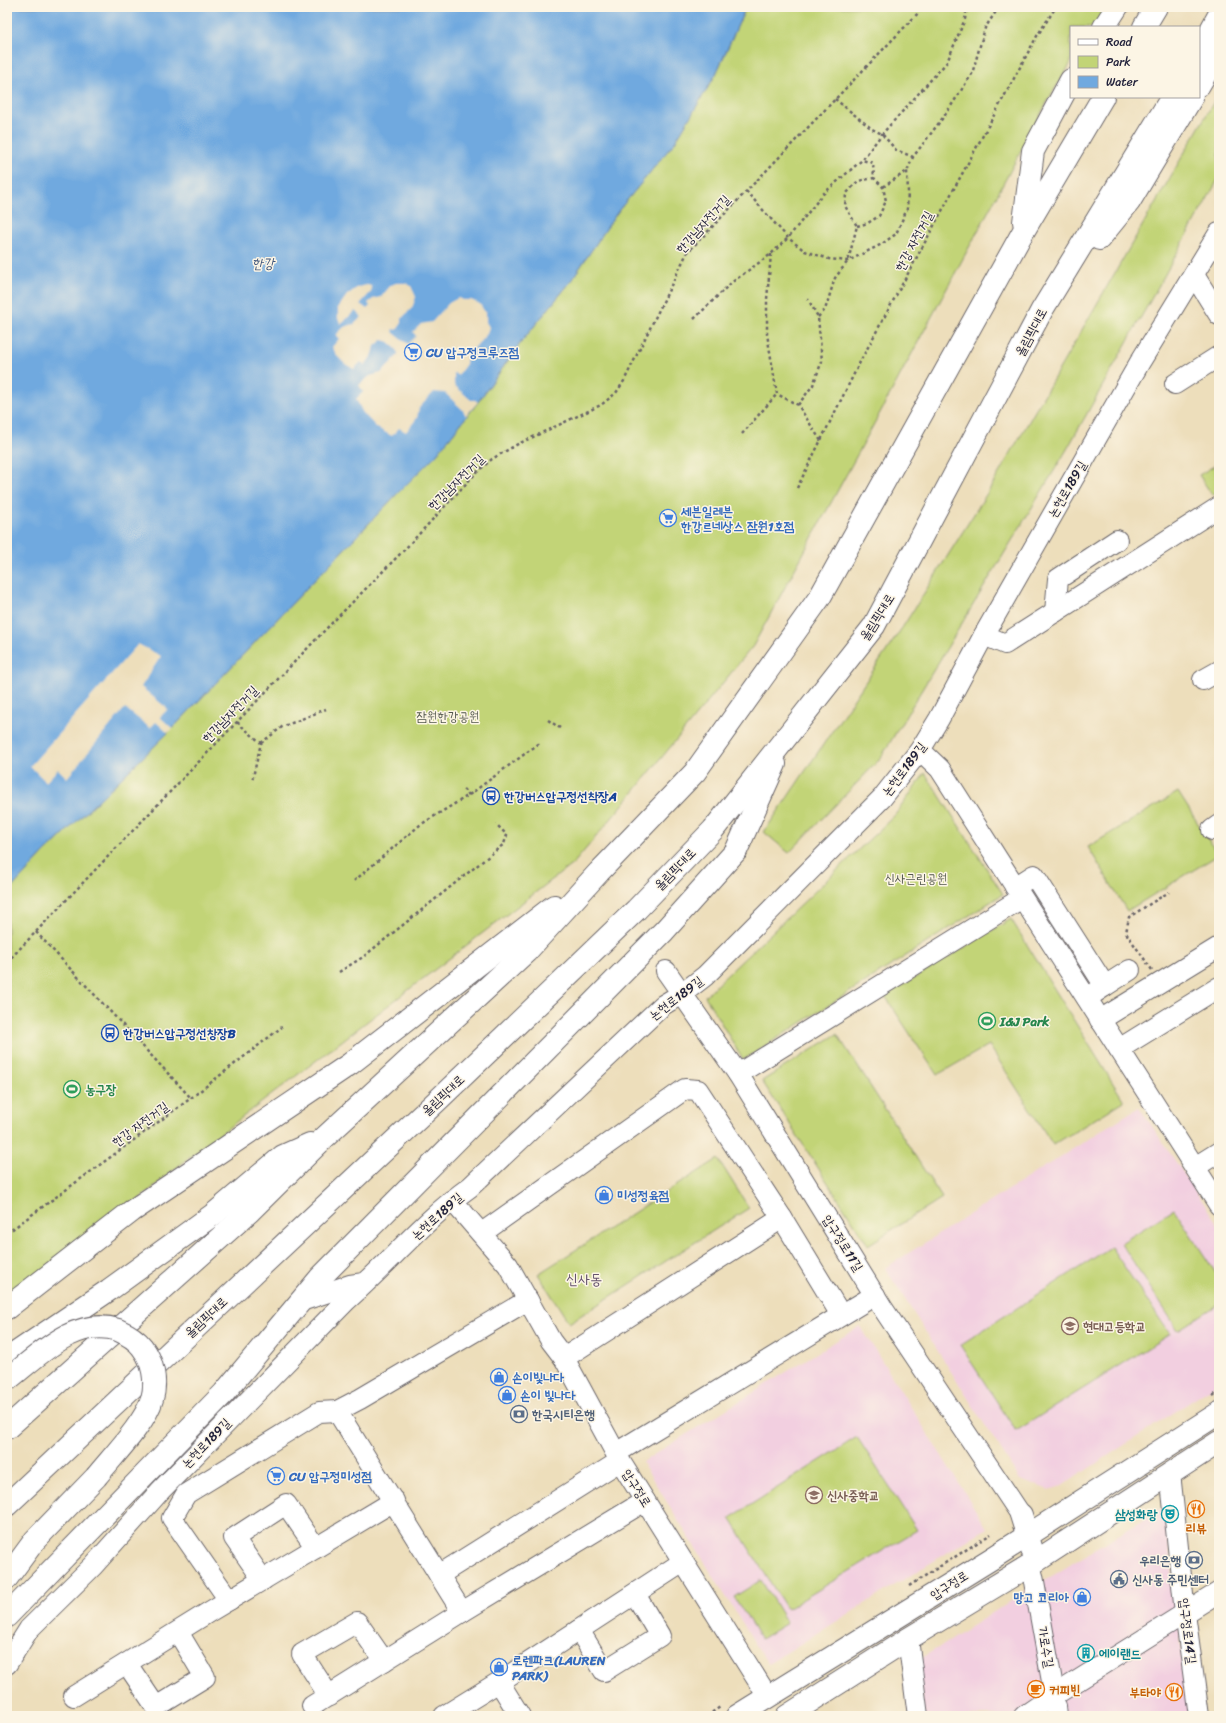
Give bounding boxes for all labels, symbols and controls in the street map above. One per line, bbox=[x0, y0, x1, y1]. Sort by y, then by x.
legend bbox=[1070, 26, 1200, 98]
text: Road bbox=[1106, 31, 1133, 53]
text: Park bbox=[1106, 51, 1131, 73]
text: Water bbox=[1106, 71, 1139, 93]
street label: 한강남자전거길 bbox=[670, 189, 736, 259]
street label: 한강 자전거길 bbox=[888, 206, 940, 276]
water label: 한강 bbox=[252, 251, 276, 276]
street label: 올림픽대로 bbox=[1009, 304, 1053, 360]
place label: CU 압구정크루즈점 bbox=[425, 341, 520, 364]
supermarket icon: CU 압구정크루즈점 bbox=[403, 342, 423, 362]
street label: 한강남자전거길 bbox=[422, 448, 490, 516]
street label: 논현로189길 bbox=[1041, 456, 1093, 522]
place label: 세븐일레븐 한강르네상스 잠원1호점 bbox=[680, 500, 795, 538]
supermarket icon: 세븐일레븐 한강르네상스 잠원1호점 bbox=[658, 508, 678, 528]
street label: 올림픽대로 bbox=[853, 589, 901, 645]
street label: 한강남자전거길 bbox=[196, 680, 264, 748]
park label: 잠원한강공원 bbox=[417, 705, 479, 728]
street label: 논현로189길 bbox=[876, 737, 932, 801]
place label: 한강버스압구정선착장A bbox=[503, 785, 617, 808]
bus stop icon: 한강버스압구정선착장A bbox=[481, 786, 501, 806]
street label: 올림픽대로 bbox=[649, 842, 701, 896]
park label: 신사근린공원 bbox=[885, 867, 947, 890]
street label: 논현로189길 bbox=[644, 970, 708, 1026]
place label: I&J Park bbox=[999, 1010, 1050, 1033]
sports icon: I&J Park bbox=[977, 1011, 997, 1031]
place label: 한강버스압구정선창장B bbox=[122, 1022, 237, 1045]
bus stop icon: 한강버스압구정선창장B bbox=[100, 1023, 120, 1043]
street label: 올림픽대로 bbox=[416, 1069, 470, 1121]
place label: 농구장 bbox=[85, 1078, 117, 1101]
sports icon: 농구장 bbox=[62, 1079, 82, 1099]
street label: 한강 자전거길 bbox=[106, 1095, 174, 1153]
place label: 미성정육점 bbox=[617, 1184, 670, 1207]
shop icon: 미성정육점 bbox=[594, 1185, 614, 1205]
street label: 논현로189길 bbox=[406, 1186, 468, 1246]
street label: 압구정로11길 bbox=[816, 1210, 870, 1276]
district label: 신사동 bbox=[566, 1266, 602, 1292]
street label: 올림픽대로 bbox=[179, 1291, 233, 1343]
place label: 현대고등학교 bbox=[1083, 1315, 1146, 1338]
school or university icon: 현대고등학교 bbox=[1060, 1316, 1080, 1336]
place label: 손이빛나다 bbox=[512, 1366, 565, 1389]
shop icon: 손이빛나다 bbox=[489, 1367, 509, 1387]
place label: 손이 빛나다 bbox=[520, 1384, 576, 1407]
shop icon: 손이 빛나다 bbox=[497, 1385, 517, 1405]
place label: 한국시티은행 bbox=[531, 1403, 595, 1426]
bank icon: 한국시티은행 bbox=[509, 1404, 529, 1424]
street label: 논현로189길 bbox=[176, 1412, 236, 1474]
street label: 압구정로 bbox=[616, 1464, 658, 1512]
place label: CU 압구정미성점 bbox=[288, 1465, 372, 1488]
supermarket icon: CU 압구정미성점 bbox=[266, 1466, 286, 1486]
place label: 신사중학교 bbox=[827, 1484, 879, 1507]
school or university icon: 신사중학교 bbox=[804, 1485, 824, 1505]
restaurant icon: 리뷰 bbox=[1186, 1499, 1206, 1519]
place label: 삼성화랑 bbox=[1114, 1503, 1159, 1526]
theatre icon: 삼성화랑 bbox=[1160, 1504, 1180, 1524]
place label: 리뷰 bbox=[1186, 1517, 1207, 1540]
place label: 우리은행 bbox=[1139, 1549, 1181, 1572]
bank icon: 우리은행 bbox=[1184, 1550, 1204, 1570]
street label: 압구정로 bbox=[925, 1564, 973, 1606]
place label: 신사동 주민센터 bbox=[1132, 1568, 1209, 1591]
public building icon: 신사동 주민센터 bbox=[1109, 1569, 1129, 1589]
place label: 망고 코리아 bbox=[1013, 1586, 1070, 1609]
shop icon: 망고 코리아 bbox=[1072, 1587, 1092, 1607]
street label: 압구정로14길 bbox=[1173, 1597, 1203, 1665]
street label: 가로수길 bbox=[1031, 1624, 1061, 1670]
place label: 에이랜드 bbox=[1099, 1642, 1141, 1665]
building icon: 에이랜드 bbox=[1076, 1643, 1096, 1663]
place label: 로렌파크(LAUREN PARK) bbox=[512, 1649, 607, 1687]
shop icon: 로렌파크(LAUREN PARK) bbox=[489, 1657, 509, 1677]
place label: 커피빈 bbox=[1049, 1678, 1080, 1701]
cafe icon: 커피빈 bbox=[1026, 1679, 1046, 1699]
place label: 부타야 bbox=[1130, 1681, 1162, 1704]
restaurant icon: 부타야 bbox=[1164, 1682, 1184, 1702]

